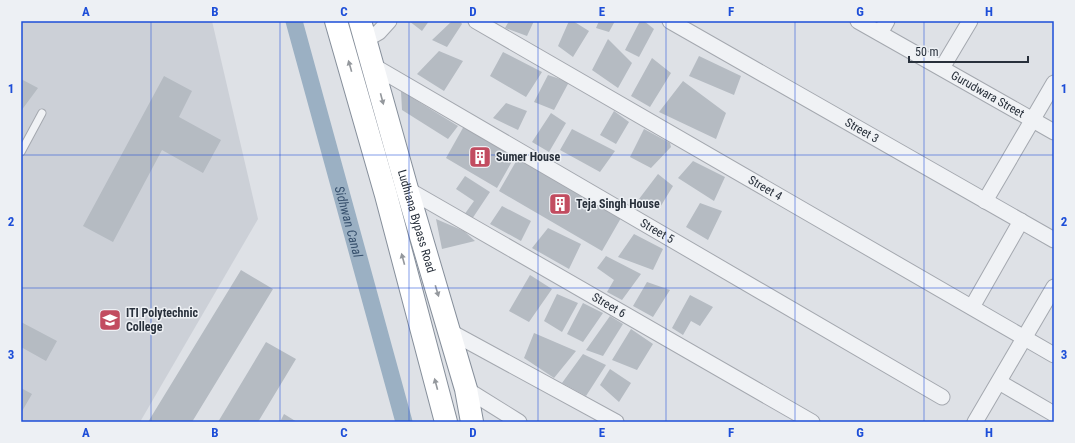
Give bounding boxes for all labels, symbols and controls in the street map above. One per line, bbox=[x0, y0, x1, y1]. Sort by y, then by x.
text: A bbox=[82, 4, 90, 19]
text: B bbox=[211, 4, 219, 19]
text: C bbox=[340, 4, 348, 19]
text: D bbox=[469, 4, 477, 19]
text: E bbox=[599, 4, 606, 19]
text: F bbox=[728, 4, 734, 19]
text: G bbox=[856, 4, 864, 19]
text: H bbox=[985, 4, 993, 19]
scale bar bbox=[909, 38, 1028, 64]
text: 50 m bbox=[915, 45, 939, 59]
one-way arrow bbox=[347, 59, 353, 71]
street label: Gurudwara Street bbox=[949, 68, 1027, 121]
text: 1 bbox=[8, 81, 14, 96]
text: 1 bbox=[1061, 81, 1067, 96]
one-way arrow bbox=[379, 93, 385, 105]
street label: Street 3 bbox=[842, 115, 882, 146]
building icon: Sumer House bbox=[467, 144, 493, 170]
place label: Sumer House bbox=[496, 150, 560, 164]
street label: Ludhiana Bypass Road bbox=[395, 168, 438, 274]
street label: Street 4 bbox=[746, 173, 785, 203]
water label: Sidhwan Canal bbox=[332, 184, 366, 260]
building icon: Teja Singh House bbox=[547, 191, 573, 217]
place label: Teja Singh House bbox=[576, 197, 660, 211]
text: 2 bbox=[8, 214, 15, 229]
text: 2 bbox=[1061, 214, 1068, 229]
street label: Street 5 bbox=[638, 216, 677, 246]
one-way arrow bbox=[400, 252, 406, 264]
one-way arrow bbox=[434, 286, 440, 298]
street label: Street 6 bbox=[589, 290, 628, 320]
place label: ITI Polytechnic College bbox=[126, 306, 198, 334]
school or university icon: ITI Polytechnic College bbox=[97, 307, 123, 333]
text: 3 bbox=[8, 347, 14, 362]
text: 3 bbox=[1061, 347, 1067, 362]
one-way arrow bbox=[433, 378, 439, 390]
text: A bbox=[82, 425, 90, 440]
text: B bbox=[211, 425, 219, 440]
text: C bbox=[340, 425, 348, 440]
text: D bbox=[469, 425, 477, 440]
text: E bbox=[599, 425, 606, 440]
text: F bbox=[728, 425, 734, 440]
text: G bbox=[856, 425, 864, 440]
text: H bbox=[985, 425, 993, 440]

